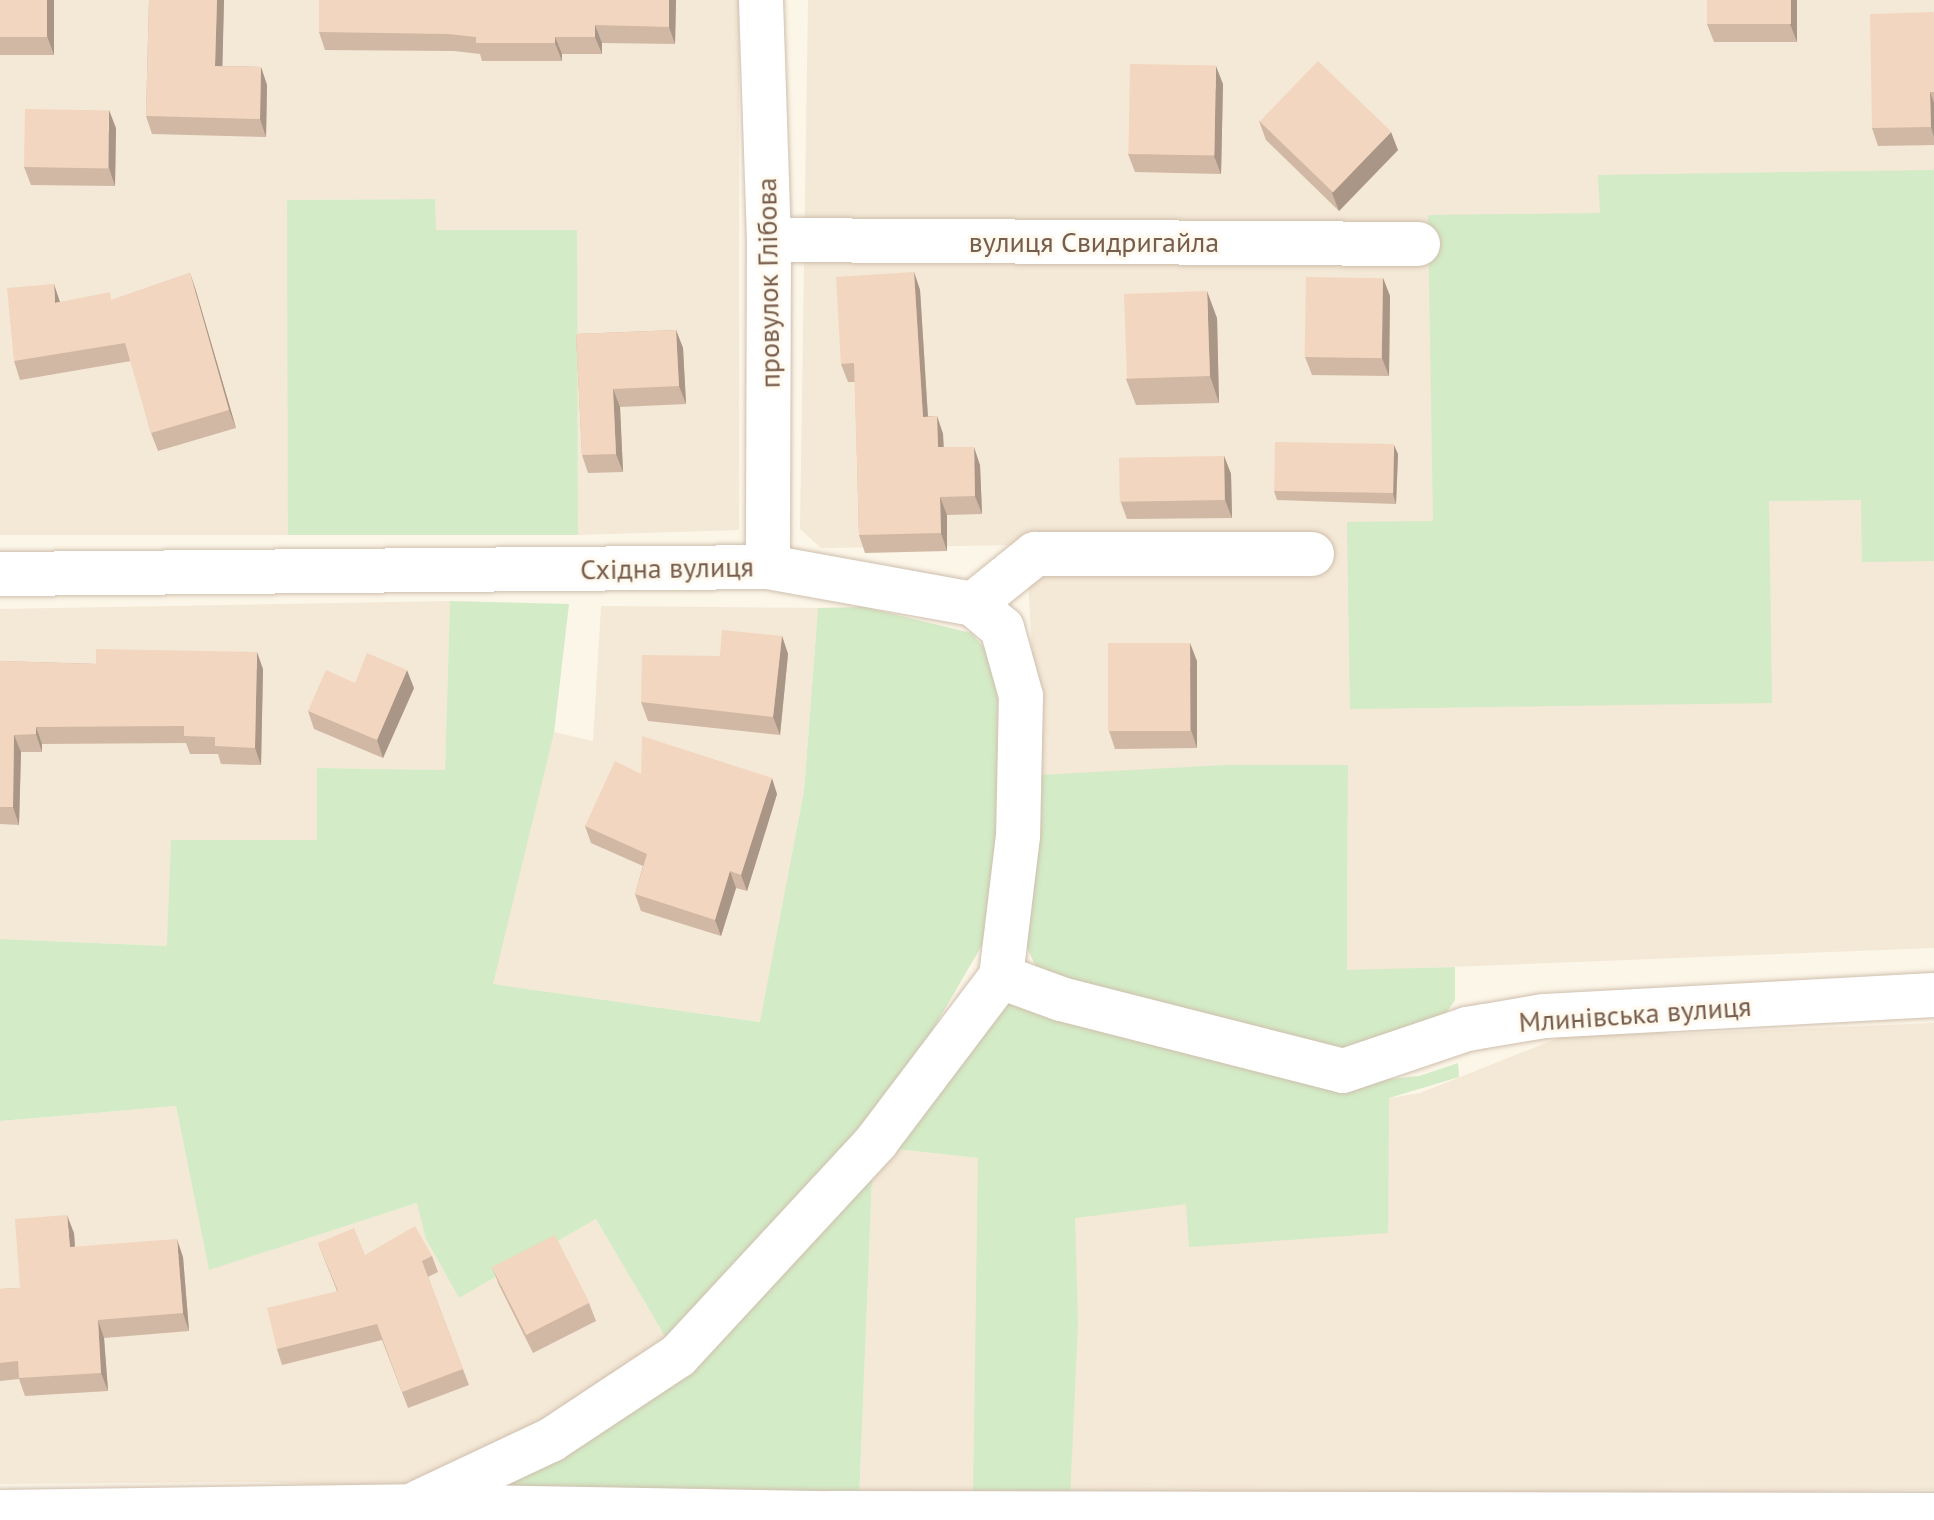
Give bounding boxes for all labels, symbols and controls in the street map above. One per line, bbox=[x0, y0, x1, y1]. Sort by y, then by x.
street label: провулок Глібова bbox=[749, 177, 787, 389]
street label: вулиця Свидригайла bbox=[969, 225, 1219, 259]
street label: Східна вулиця bbox=[580, 550, 754, 586]
street label: Млинівська вулиця bbox=[1518, 989, 1752, 1039]

